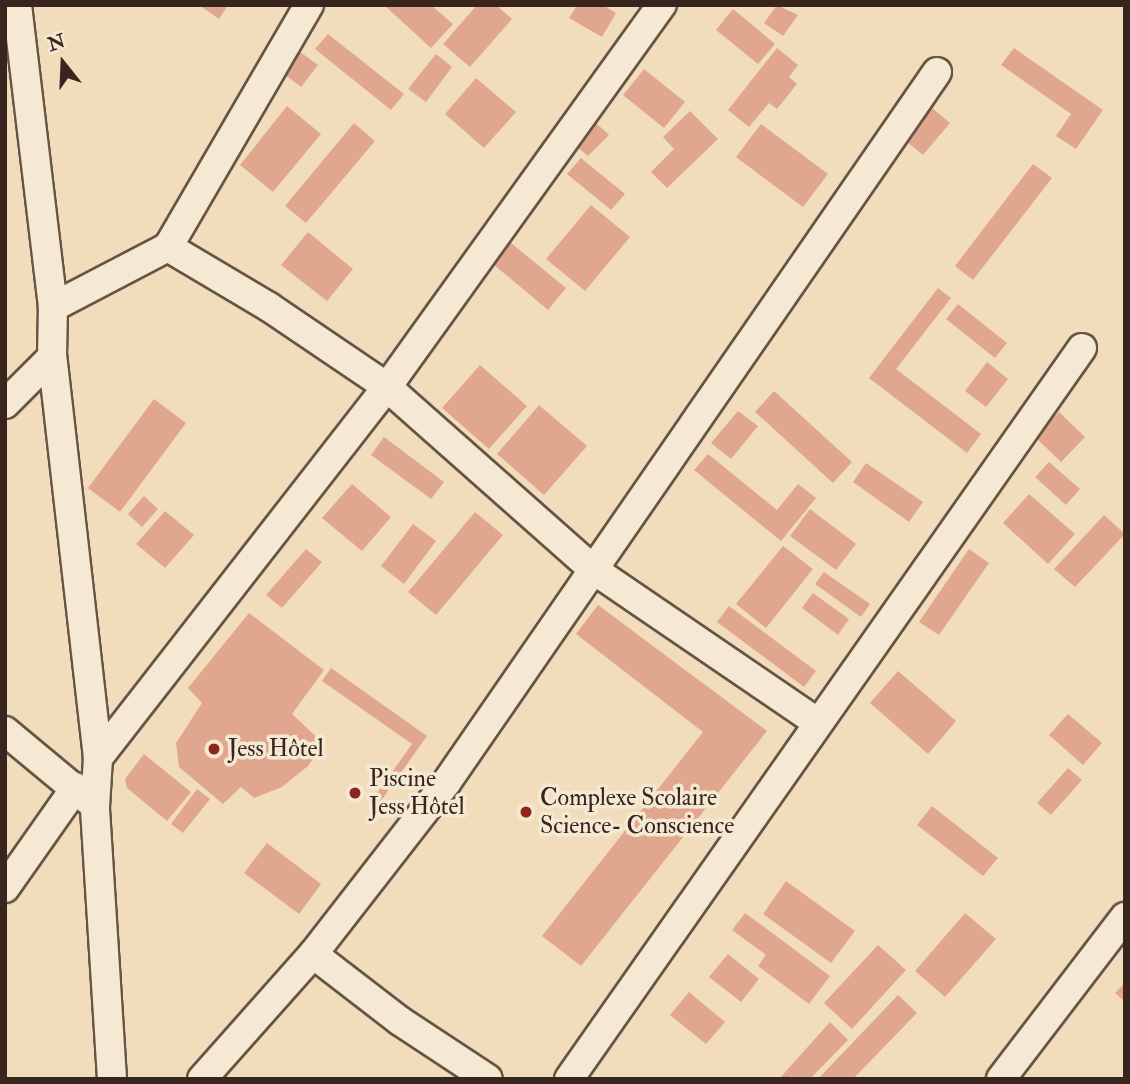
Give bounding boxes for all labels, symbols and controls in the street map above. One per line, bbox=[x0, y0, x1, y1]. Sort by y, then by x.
north arrow bbox=[28, 28, 98, 98]
text: N bbox=[45, 29, 68, 57]
place label: Jess Hôtel bbox=[228, 735, 324, 763]
marker: Jess Hôtel bbox=[206, 741, 222, 757]
place label: Piscine Jess Hôtel bbox=[369, 765, 465, 821]
place label: Complexe Scolaire Science- Conscience bbox=[540, 784, 734, 840]
marker: Piscine Jess Hôtel bbox=[347, 785, 363, 801]
marker: Complexe Scolaire Science- Conscience bbox=[518, 804, 534, 820]

